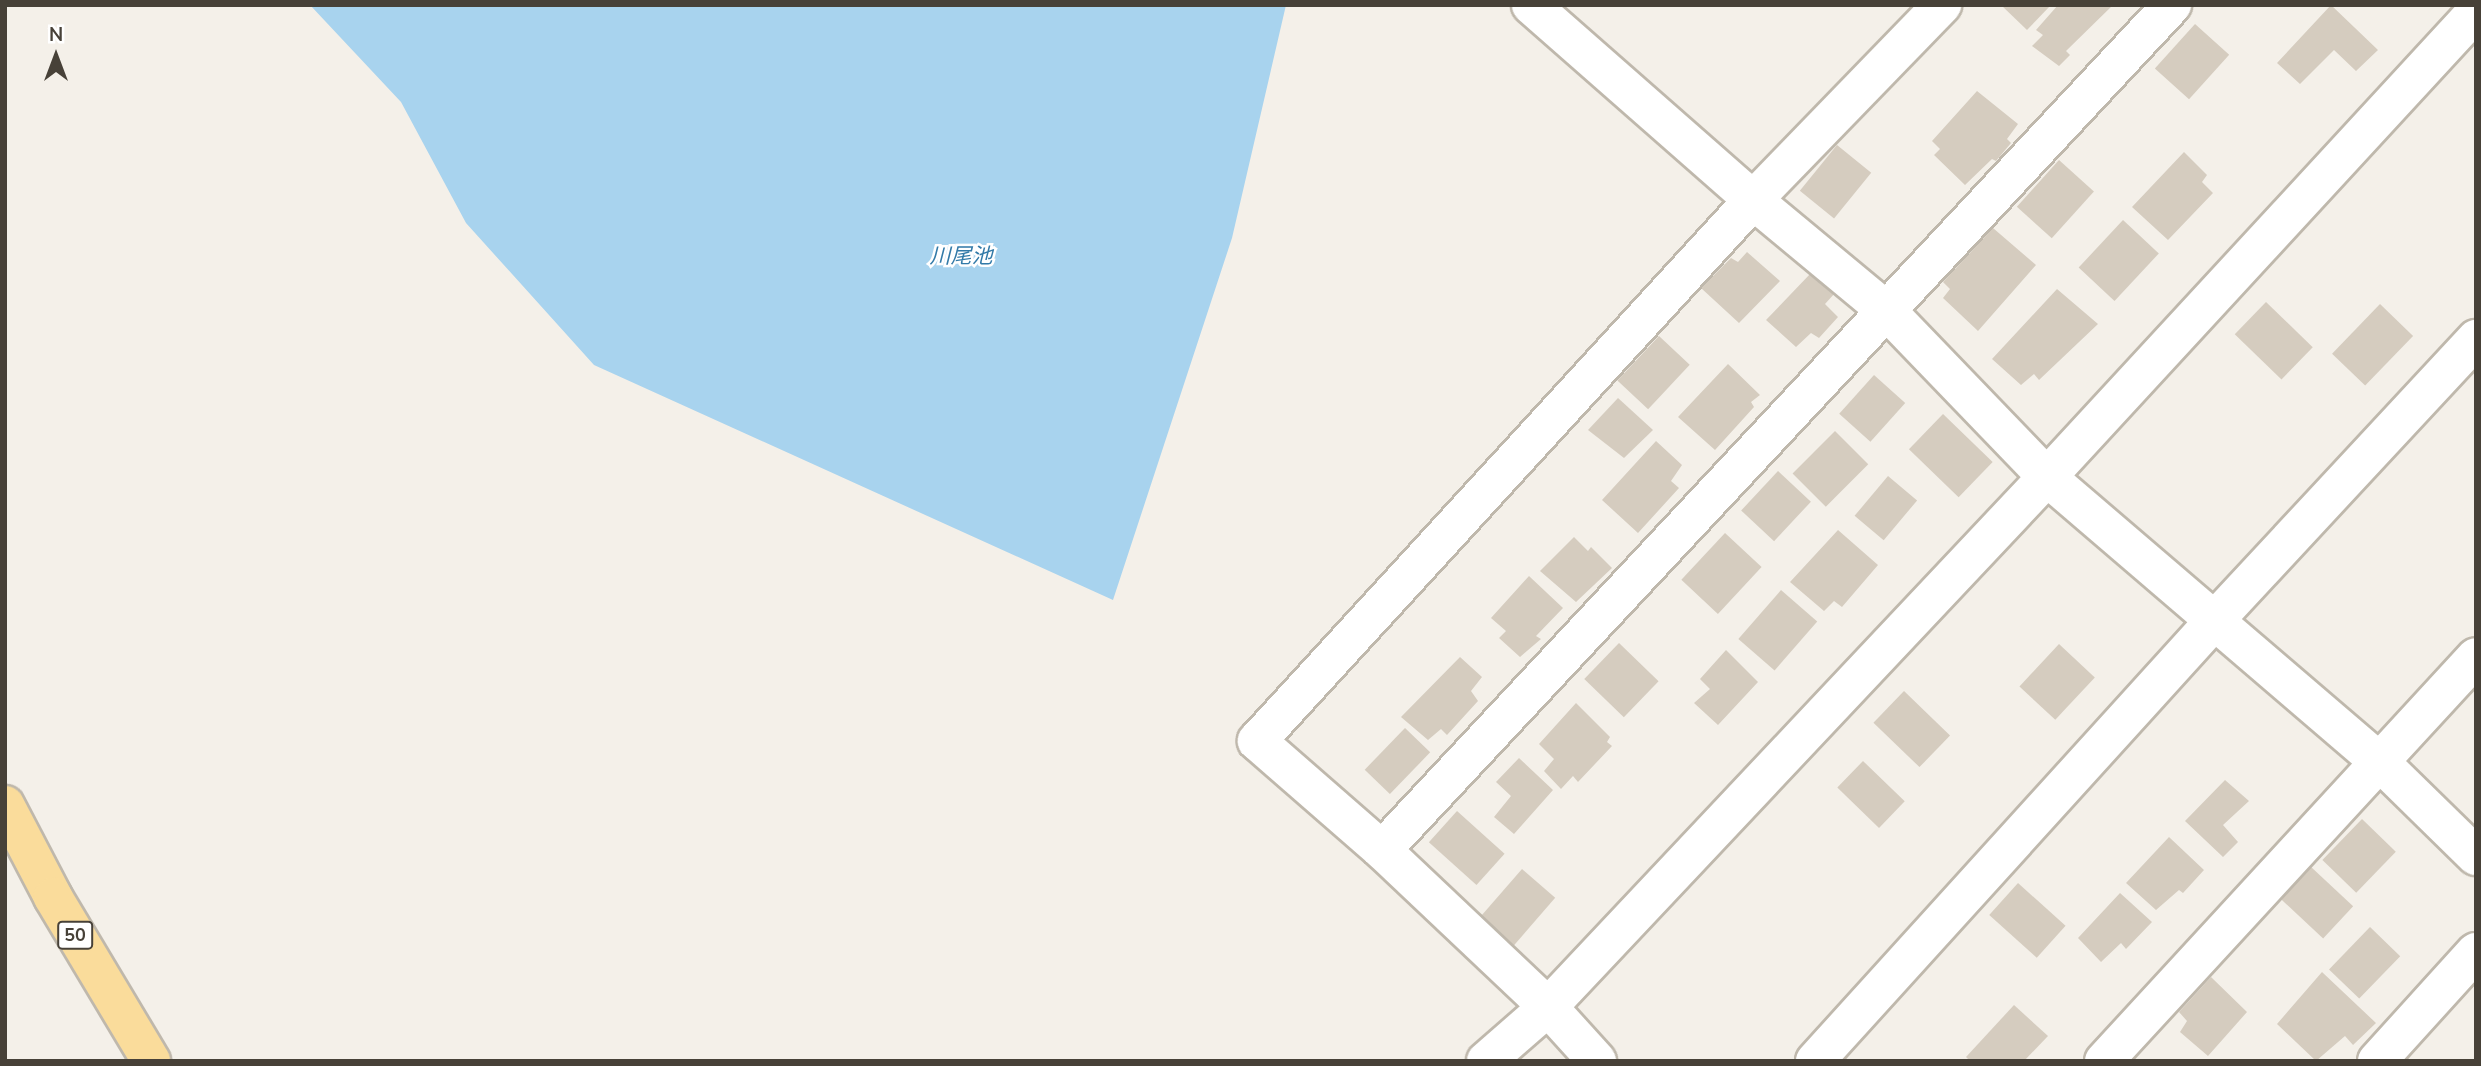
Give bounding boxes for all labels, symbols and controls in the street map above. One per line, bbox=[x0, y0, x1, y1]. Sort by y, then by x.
north arrow bbox=[21, 21, 91, 91]
text: N bbox=[49, 22, 63, 48]
water label: 川尾池 bbox=[930, 243, 992, 269]
road number: 50 bbox=[56, 920, 94, 950]

